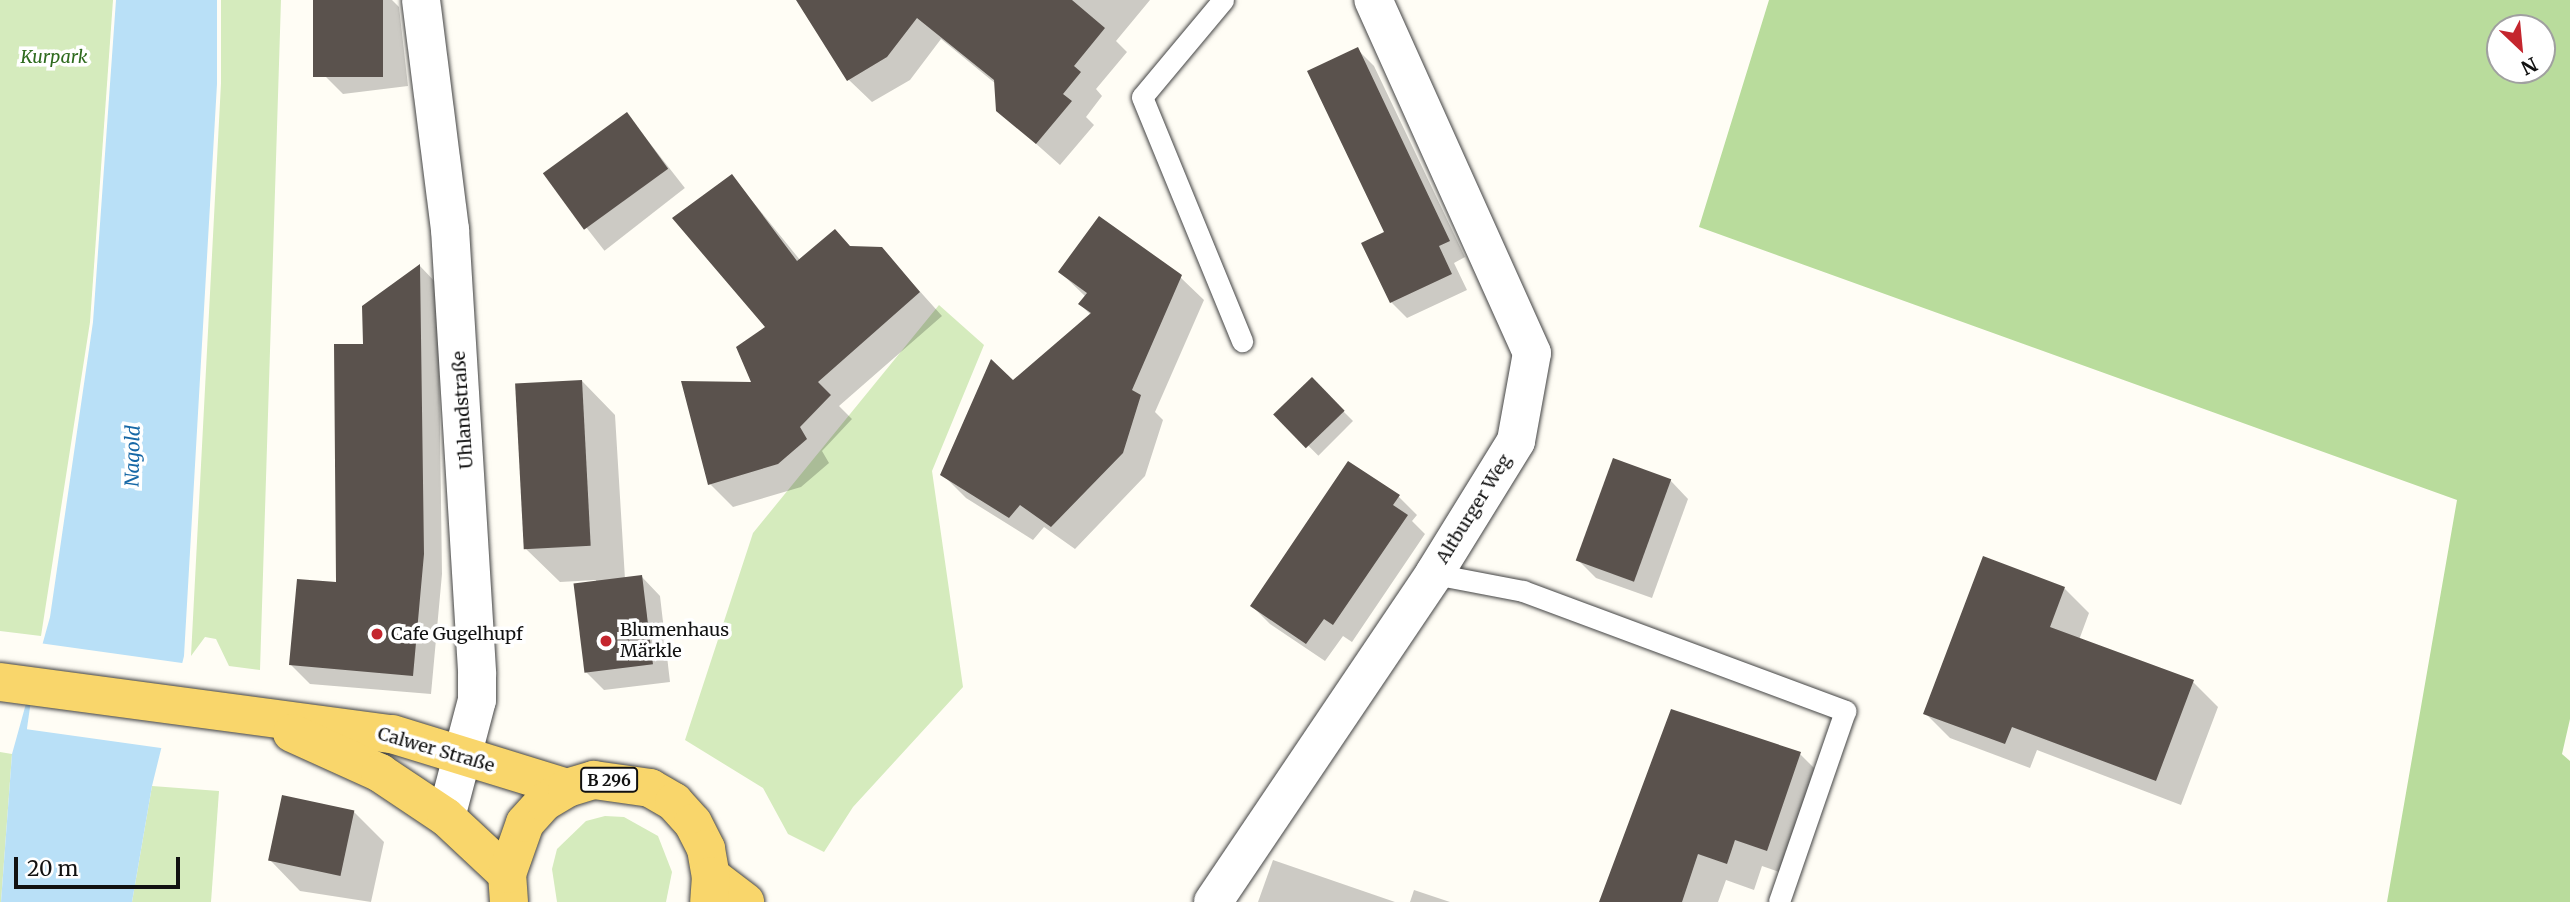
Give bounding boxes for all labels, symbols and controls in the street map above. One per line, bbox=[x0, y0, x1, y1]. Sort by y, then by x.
north arrow bbox=[2486, 14, 2556, 84]
park label: Kurpark bbox=[20, 46, 88, 68]
text: N bbox=[2517, 52, 2541, 80]
street label: Uhlandstraße bbox=[448, 350, 478, 470]
water label: Nagold bbox=[121, 425, 145, 487]
street label: Altburger Weg bbox=[1432, 450, 1516, 568]
place label: Blumenhaus Märkle bbox=[620, 620, 729, 662]
place label: Cafe Gugelhupf bbox=[391, 623, 523, 645]
marker: Cafe Gugelhupf bbox=[369, 626, 385, 642]
marker: Blumenhaus Märkle bbox=[598, 633, 614, 649]
street label: Calwer Straße bbox=[375, 723, 497, 777]
road number: B 296 bbox=[579, 768, 639, 792]
scale bar bbox=[18, 842, 184, 886]
text: 20 m bbox=[27, 855, 78, 882]

